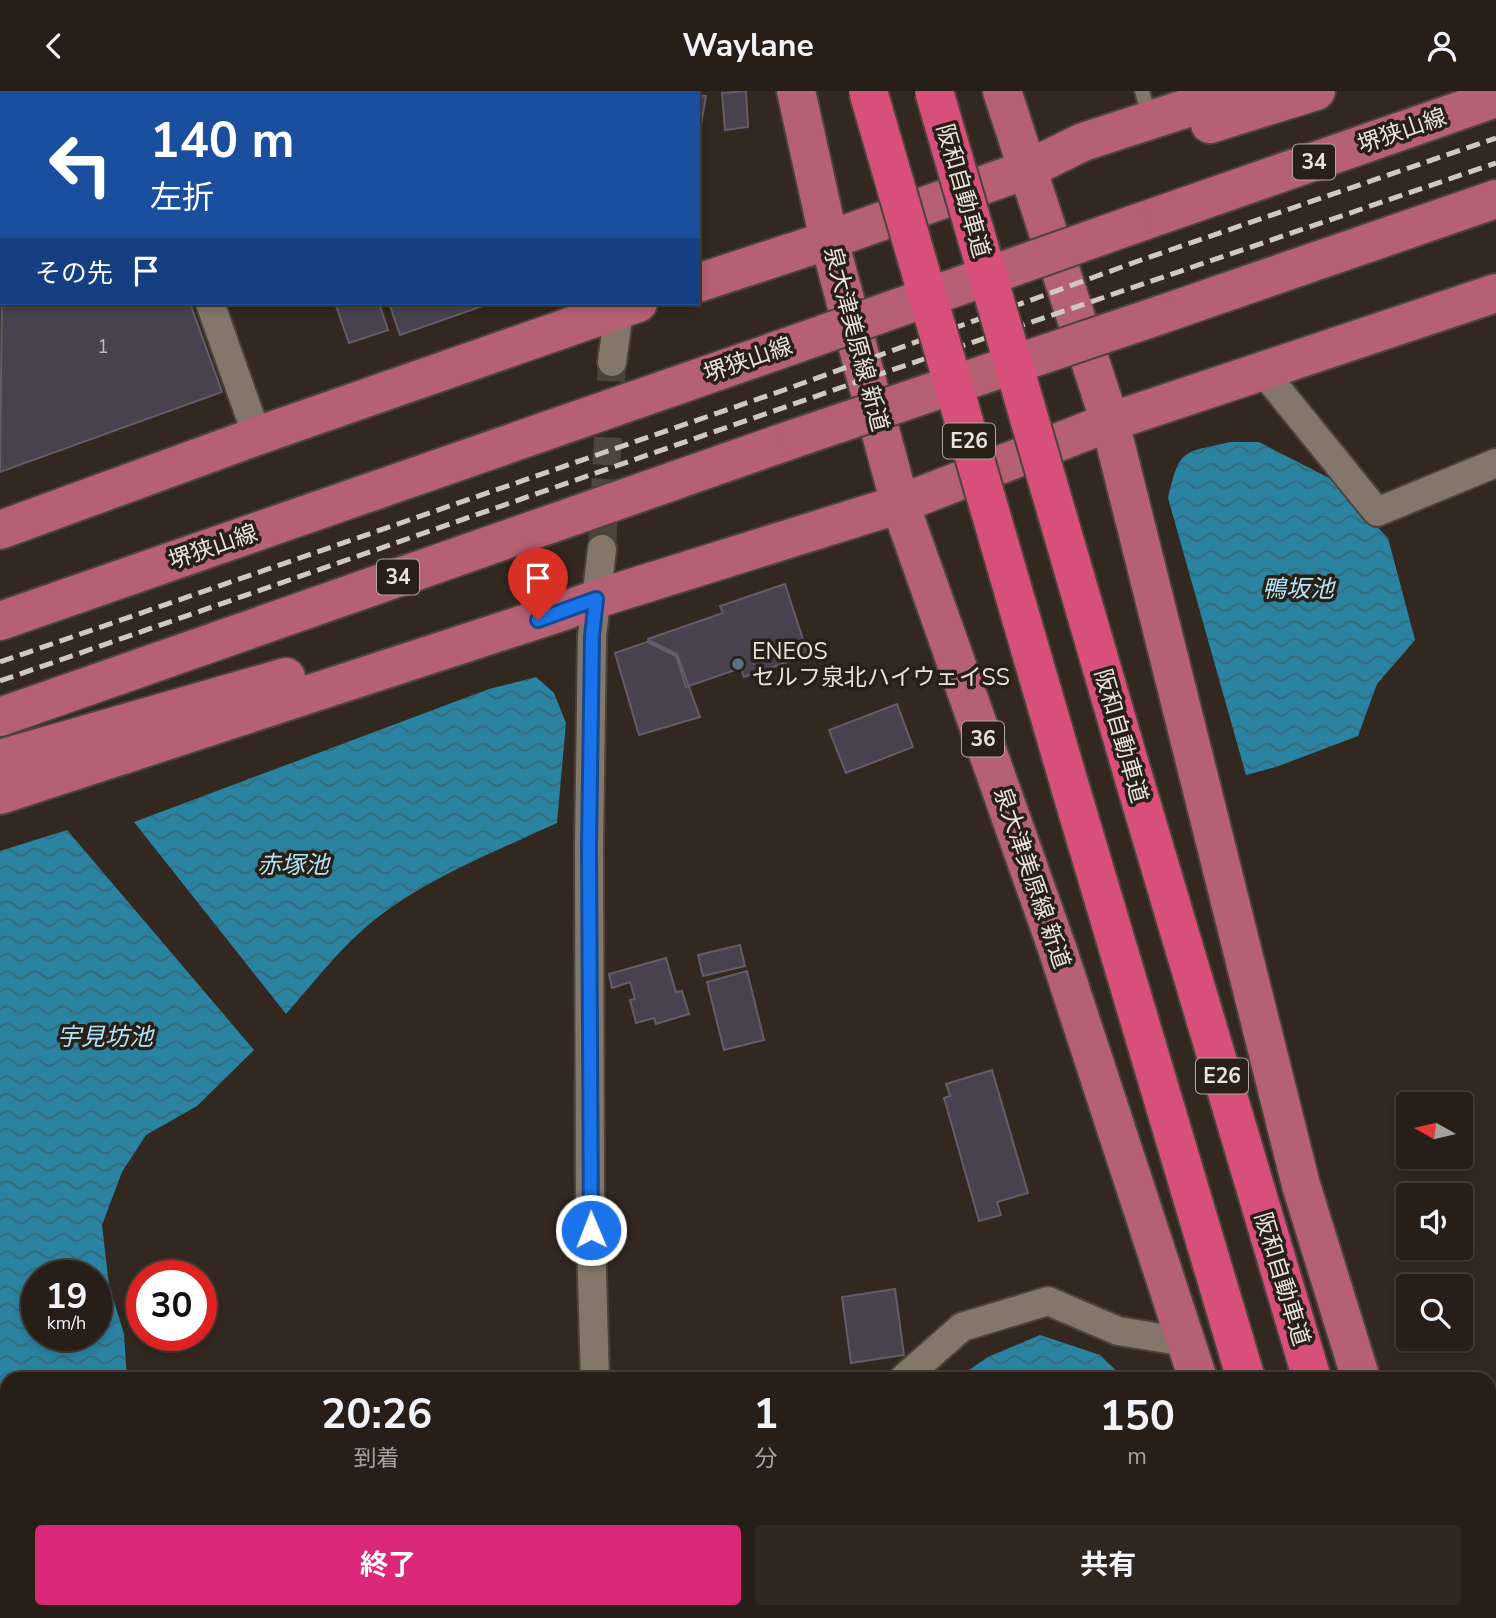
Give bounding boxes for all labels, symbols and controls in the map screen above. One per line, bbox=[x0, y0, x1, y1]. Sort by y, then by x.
text: Waylane bbox=[682, 24, 814, 67]
icon: back bbox=[35, 27, 73, 65]
icon: person bbox=[1423, 27, 1461, 65]
street label: 堺狭山線 bbox=[1353, 101, 1451, 161]
text: 140 m bbox=[150, 107, 294, 174]
icon: left bbox=[35, 119, 126, 210]
street label: 阪和自動車道 bbox=[929, 120, 997, 262]
road number: 34 bbox=[1293, 145, 1335, 179]
text: 左折 bbox=[150, 176, 214, 219]
street label: 泉大津美原線 新道 bbox=[816, 243, 896, 435]
icon: arrive bbox=[127, 252, 165, 290]
text: その先 bbox=[35, 256, 113, 291]
street label: 堺狭山線 bbox=[699, 330, 797, 390]
house number: 1 bbox=[97, 334, 109, 360]
road number: E26 bbox=[943, 423, 995, 459]
street label: 堺狭山線 bbox=[164, 517, 262, 577]
pin bbox=[508, 548, 568, 620]
road number: 34 bbox=[377, 559, 419, 595]
icon: arrive bbox=[519, 559, 557, 597]
water label: 鴨坂池 bbox=[1262, 573, 1336, 605]
place label: ENEOS セルフ泉北ハイウェイSS bbox=[752, 636, 1010, 693]
marker: ENEOS セルフ泉北ハイウェイSS bbox=[730, 656, 746, 672]
street label: 阪和自動車道 bbox=[1087, 665, 1155, 807]
road number: 36 bbox=[962, 721, 1004, 757]
street label: 泉大津美原線 新道 bbox=[986, 783, 1078, 973]
water label: 赤塚池 bbox=[257, 849, 331, 881]
water label: 宇見坊池 bbox=[57, 1021, 155, 1053]
road number: E26 bbox=[1196, 1059, 1248, 1093]
north arrow bbox=[1396, 1092, 1474, 1169]
map controls bbox=[1396, 1092, 1473, 1351]
button: sound bbox=[1396, 1183, 1473, 1260]
position arrow bbox=[554, 1193, 628, 1267]
street label: 阪和自動車道 bbox=[1247, 1208, 1317, 1350]
speed limit sign: 30 bbox=[126, 1260, 217, 1351]
text: 19 bbox=[45, 1273, 88, 1320]
button: search bbox=[1396, 1274, 1473, 1351]
text: km/h bbox=[47, 1311, 86, 1335]
text: 20:26 bbox=[321, 1386, 432, 1443]
text: 1 bbox=[753, 1386, 778, 1443]
text: 150 bbox=[1099, 1388, 1175, 1445]
text: m bbox=[1127, 1441, 1147, 1472]
text: 到着 bbox=[354, 1443, 400, 1474]
text: 分 bbox=[754, 1443, 777, 1474]
button: 終了 bbox=[35, 1525, 741, 1605]
button: 共有 bbox=[755, 1525, 1461, 1605]

